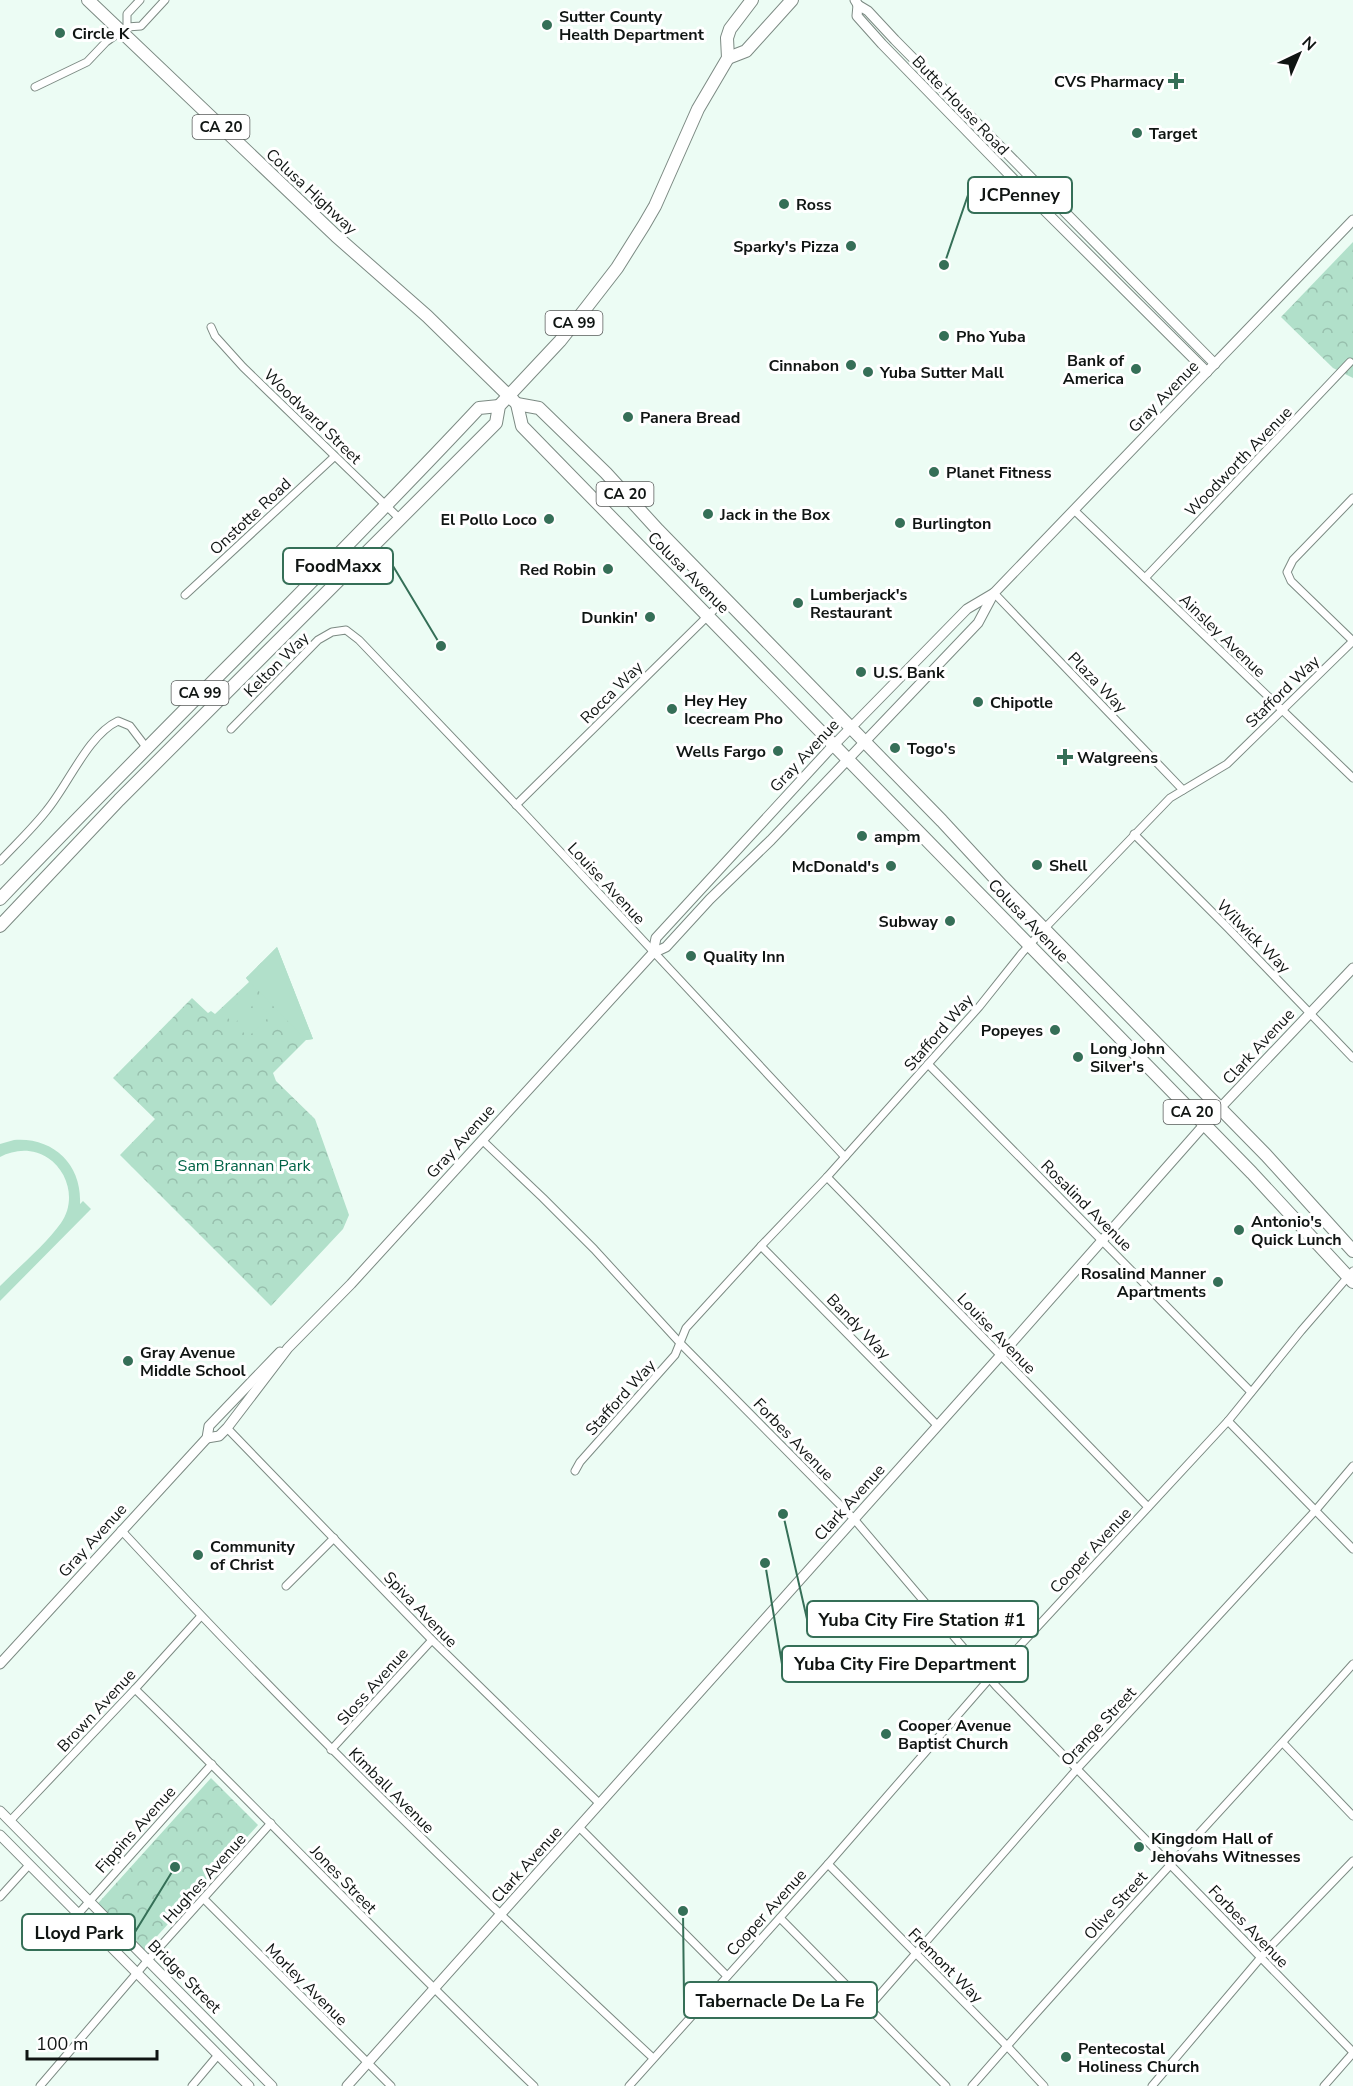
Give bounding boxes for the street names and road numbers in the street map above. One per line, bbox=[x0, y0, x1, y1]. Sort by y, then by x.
street label: Butte House Road bbox=[907, 51, 1014, 160]
road number: CA 20 bbox=[192, 115, 250, 139]
street label: Colusa Highway bbox=[261, 144, 362, 240]
road number: CA 99 bbox=[546, 311, 602, 335]
street label: Gray Avenue bbox=[1124, 356, 1204, 438]
street label: Woodward Street bbox=[259, 364, 366, 469]
street label: Woodworth Avenue bbox=[1180, 402, 1297, 522]
street label: Onstotte Road bbox=[205, 473, 296, 560]
road number: CA 20 bbox=[596, 482, 654, 506]
street label: Colusa Avenue bbox=[642, 527, 734, 619]
street label: Ainsley Avenue bbox=[1174, 589, 1270, 683]
street label: Kelton Way bbox=[239, 627, 315, 702]
street label: Plaza Way bbox=[1063, 648, 1132, 718]
street label: Stafford Way bbox=[1241, 650, 1325, 733]
street label: Rocca Way bbox=[576, 656, 648, 729]
road number: CA 99 bbox=[172, 681, 228, 705]
street label: Gray Avenue bbox=[765, 714, 844, 797]
street label: Louise Avenue bbox=[562, 838, 650, 930]
street label: Colusa Avenue bbox=[983, 874, 1074, 967]
street label: Wilwick Way bbox=[1212, 895, 1296, 979]
street label: Stafford Way bbox=[899, 989, 979, 1076]
street label: Clark Avenue bbox=[1218, 1004, 1300, 1089]
street label: Gray Avenue bbox=[422, 1100, 500, 1183]
road number: CA 20 bbox=[1164, 1100, 1220, 1124]
street label: Rosalind Avenue bbox=[1036, 1155, 1137, 1256]
street label: Louise Avenue bbox=[952, 1288, 1041, 1379]
street label: Bandy Way bbox=[821, 1289, 896, 1365]
street label: Stafford Way bbox=[581, 1354, 661, 1440]
street label: Forbes Avenue bbox=[748, 1394, 838, 1486]
street label: Clark Avenue bbox=[809, 1460, 890, 1546]
street label: Gray Avenue bbox=[54, 1499, 132, 1582]
street label: Cooper Avenue bbox=[1045, 1503, 1136, 1598]
street label: Spiva Avenue bbox=[378, 1567, 462, 1653]
street label: Sloss Avenue bbox=[332, 1643, 413, 1730]
street label: Brown Avenue bbox=[52, 1664, 141, 1757]
street label: Orange Street bbox=[1056, 1682, 1142, 1771]
street label: Kimball Avenue bbox=[343, 1743, 439, 1839]
street label: Fippins Avenue bbox=[91, 1781, 181, 1878]
street label: Clark Avenue bbox=[486, 1822, 567, 1908]
street label: Hughes Avenue bbox=[158, 1829, 251, 1929]
street label: Jones Street bbox=[304, 1840, 382, 1919]
street label: Cooper Avenue bbox=[722, 1864, 812, 1961]
street label: Olive Street bbox=[1079, 1866, 1153, 1945]
street label: Forbes Avenue bbox=[1203, 1881, 1293, 1973]
street label: Fremont Way bbox=[903, 1923, 988, 2008]
street label: Bridge Street bbox=[143, 1935, 226, 2018]
street label: Morley Avenue bbox=[260, 1939, 352, 2031]

